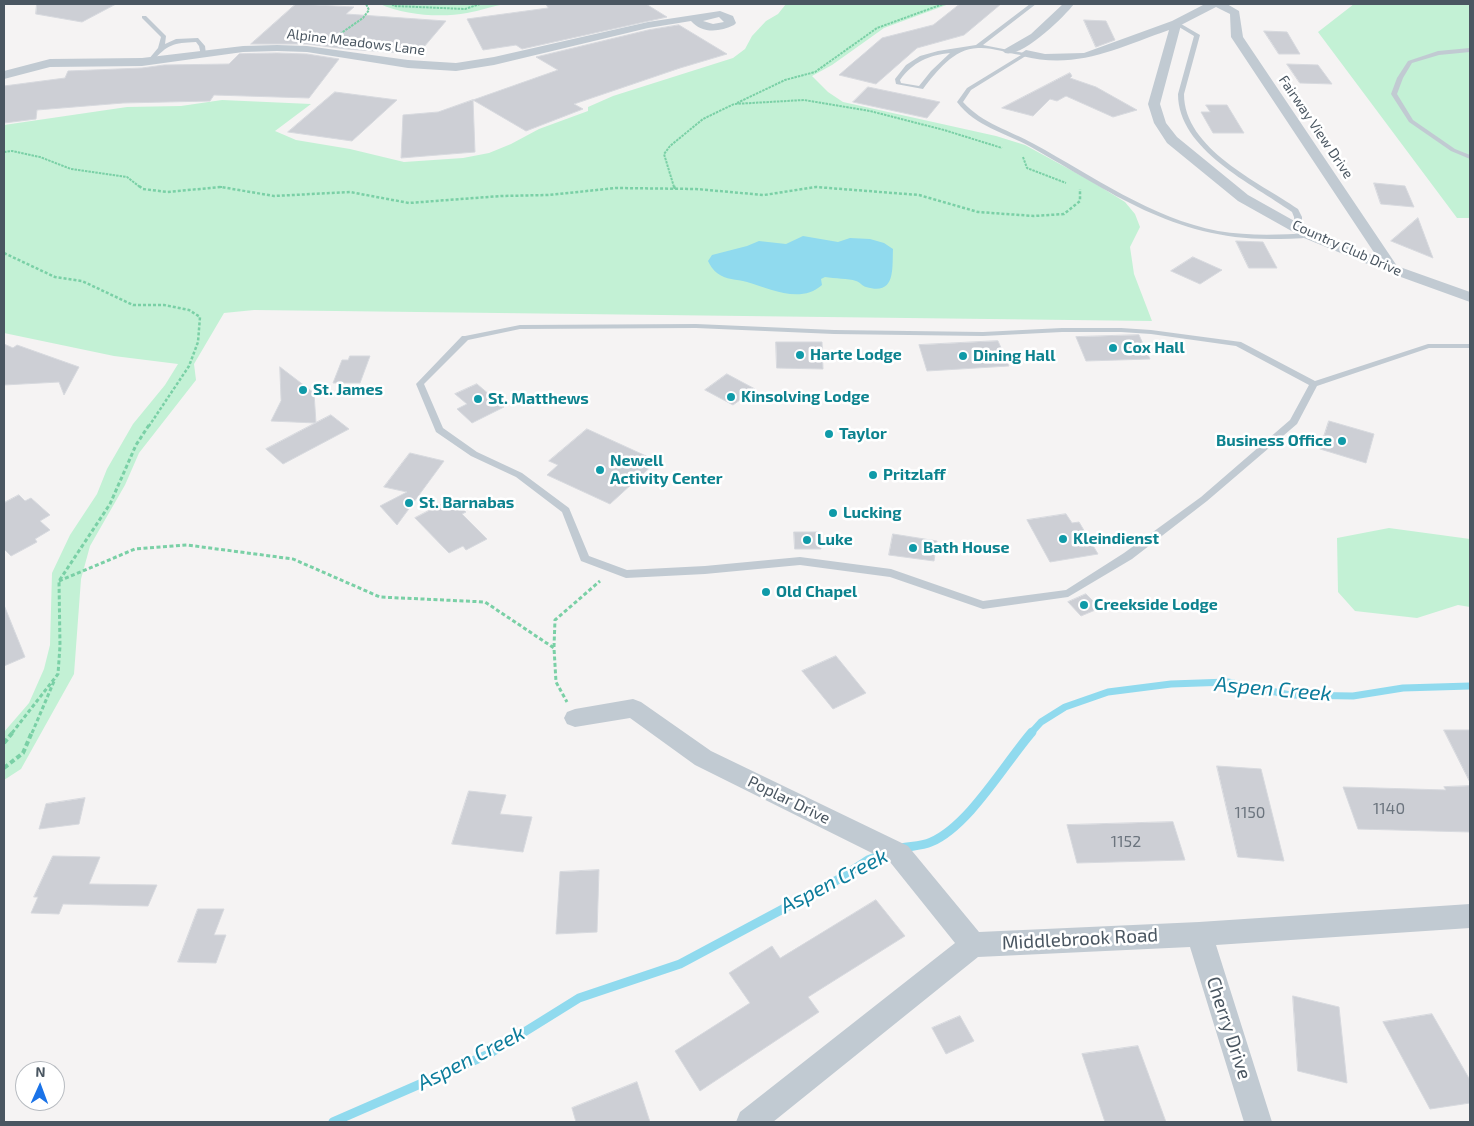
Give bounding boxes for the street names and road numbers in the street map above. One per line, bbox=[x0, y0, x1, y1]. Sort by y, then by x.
street label: Alpine Meadows Lane bbox=[286, 25, 426, 59]
street label: Fairway View Drive bbox=[1275, 72, 1357, 182]
street label: Country Club Drive bbox=[1290, 216, 1404, 280]
street label: Poplar Drive bbox=[745, 772, 833, 828]
street label: Middlebrook Road bbox=[1001, 924, 1159, 954]
street label: Cherry Drive bbox=[1202, 974, 1256, 1082]

